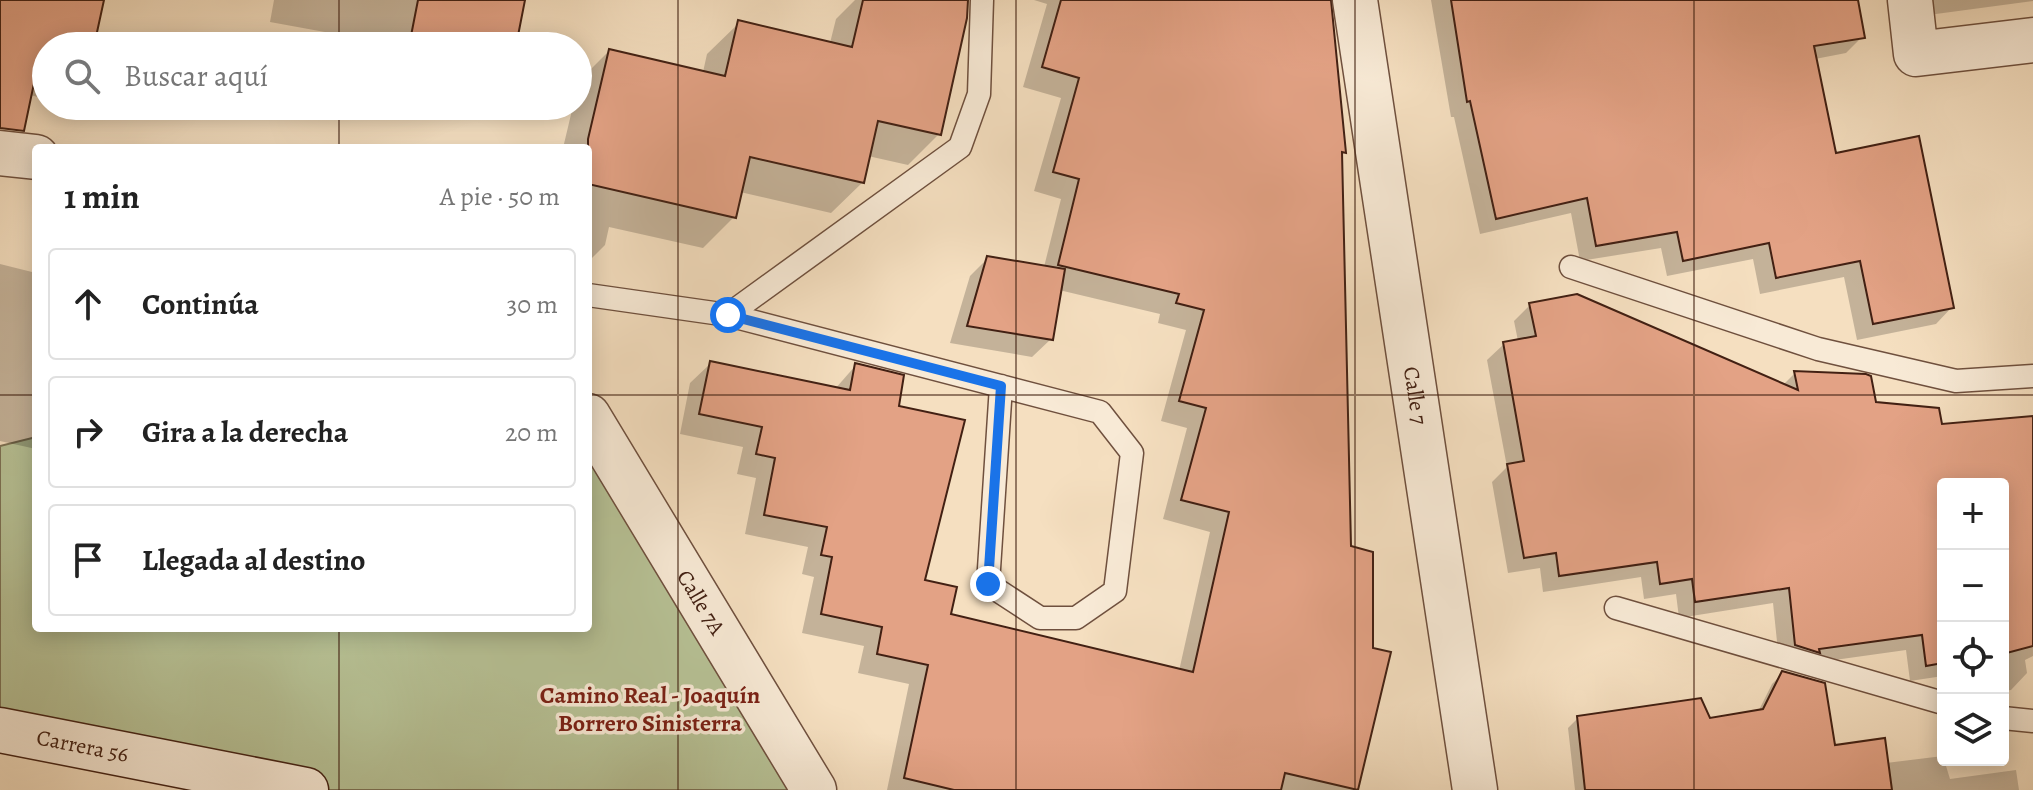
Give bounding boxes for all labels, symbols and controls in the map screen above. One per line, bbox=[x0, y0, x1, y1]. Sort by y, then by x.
search box bbox=[32, 32, 592, 120]
icon: search bbox=[60, 54, 104, 98]
text: Buscar aquí bbox=[124, 56, 268, 96]
text: 1 min bbox=[64, 173, 140, 220]
text: A pie · 50 m bbox=[440, 179, 560, 214]
icon: ahead bbox=[66, 282, 110, 326]
text: Continúa bbox=[142, 284, 259, 324]
text: 30 m bbox=[507, 287, 558, 322]
route start bbox=[710, 297, 746, 333]
street label: Calle 7 bbox=[1396, 364, 1434, 427]
icon: right bbox=[66, 410, 110, 454]
text: Gira a la derecha bbox=[142, 412, 348, 452]
text: 20 m bbox=[505, 415, 558, 450]
map controls bbox=[1937, 478, 2009, 766]
button: + bbox=[1937, 478, 2009, 550]
icon: arrive bbox=[66, 538, 110, 582]
text: Llegada al destino bbox=[142, 540, 365, 580]
button: − bbox=[1937, 550, 2009, 622]
street label: Calle 7A bbox=[670, 564, 733, 642]
route end bbox=[970, 566, 1006, 602]
button: locate bbox=[1937, 622, 2009, 694]
district label: Camino Real - Joaquín Borrero Sinisterra bbox=[540, 679, 761, 739]
button: layers bbox=[1937, 694, 2009, 766]
street label: Carrera 56 bbox=[34, 722, 131, 770]

